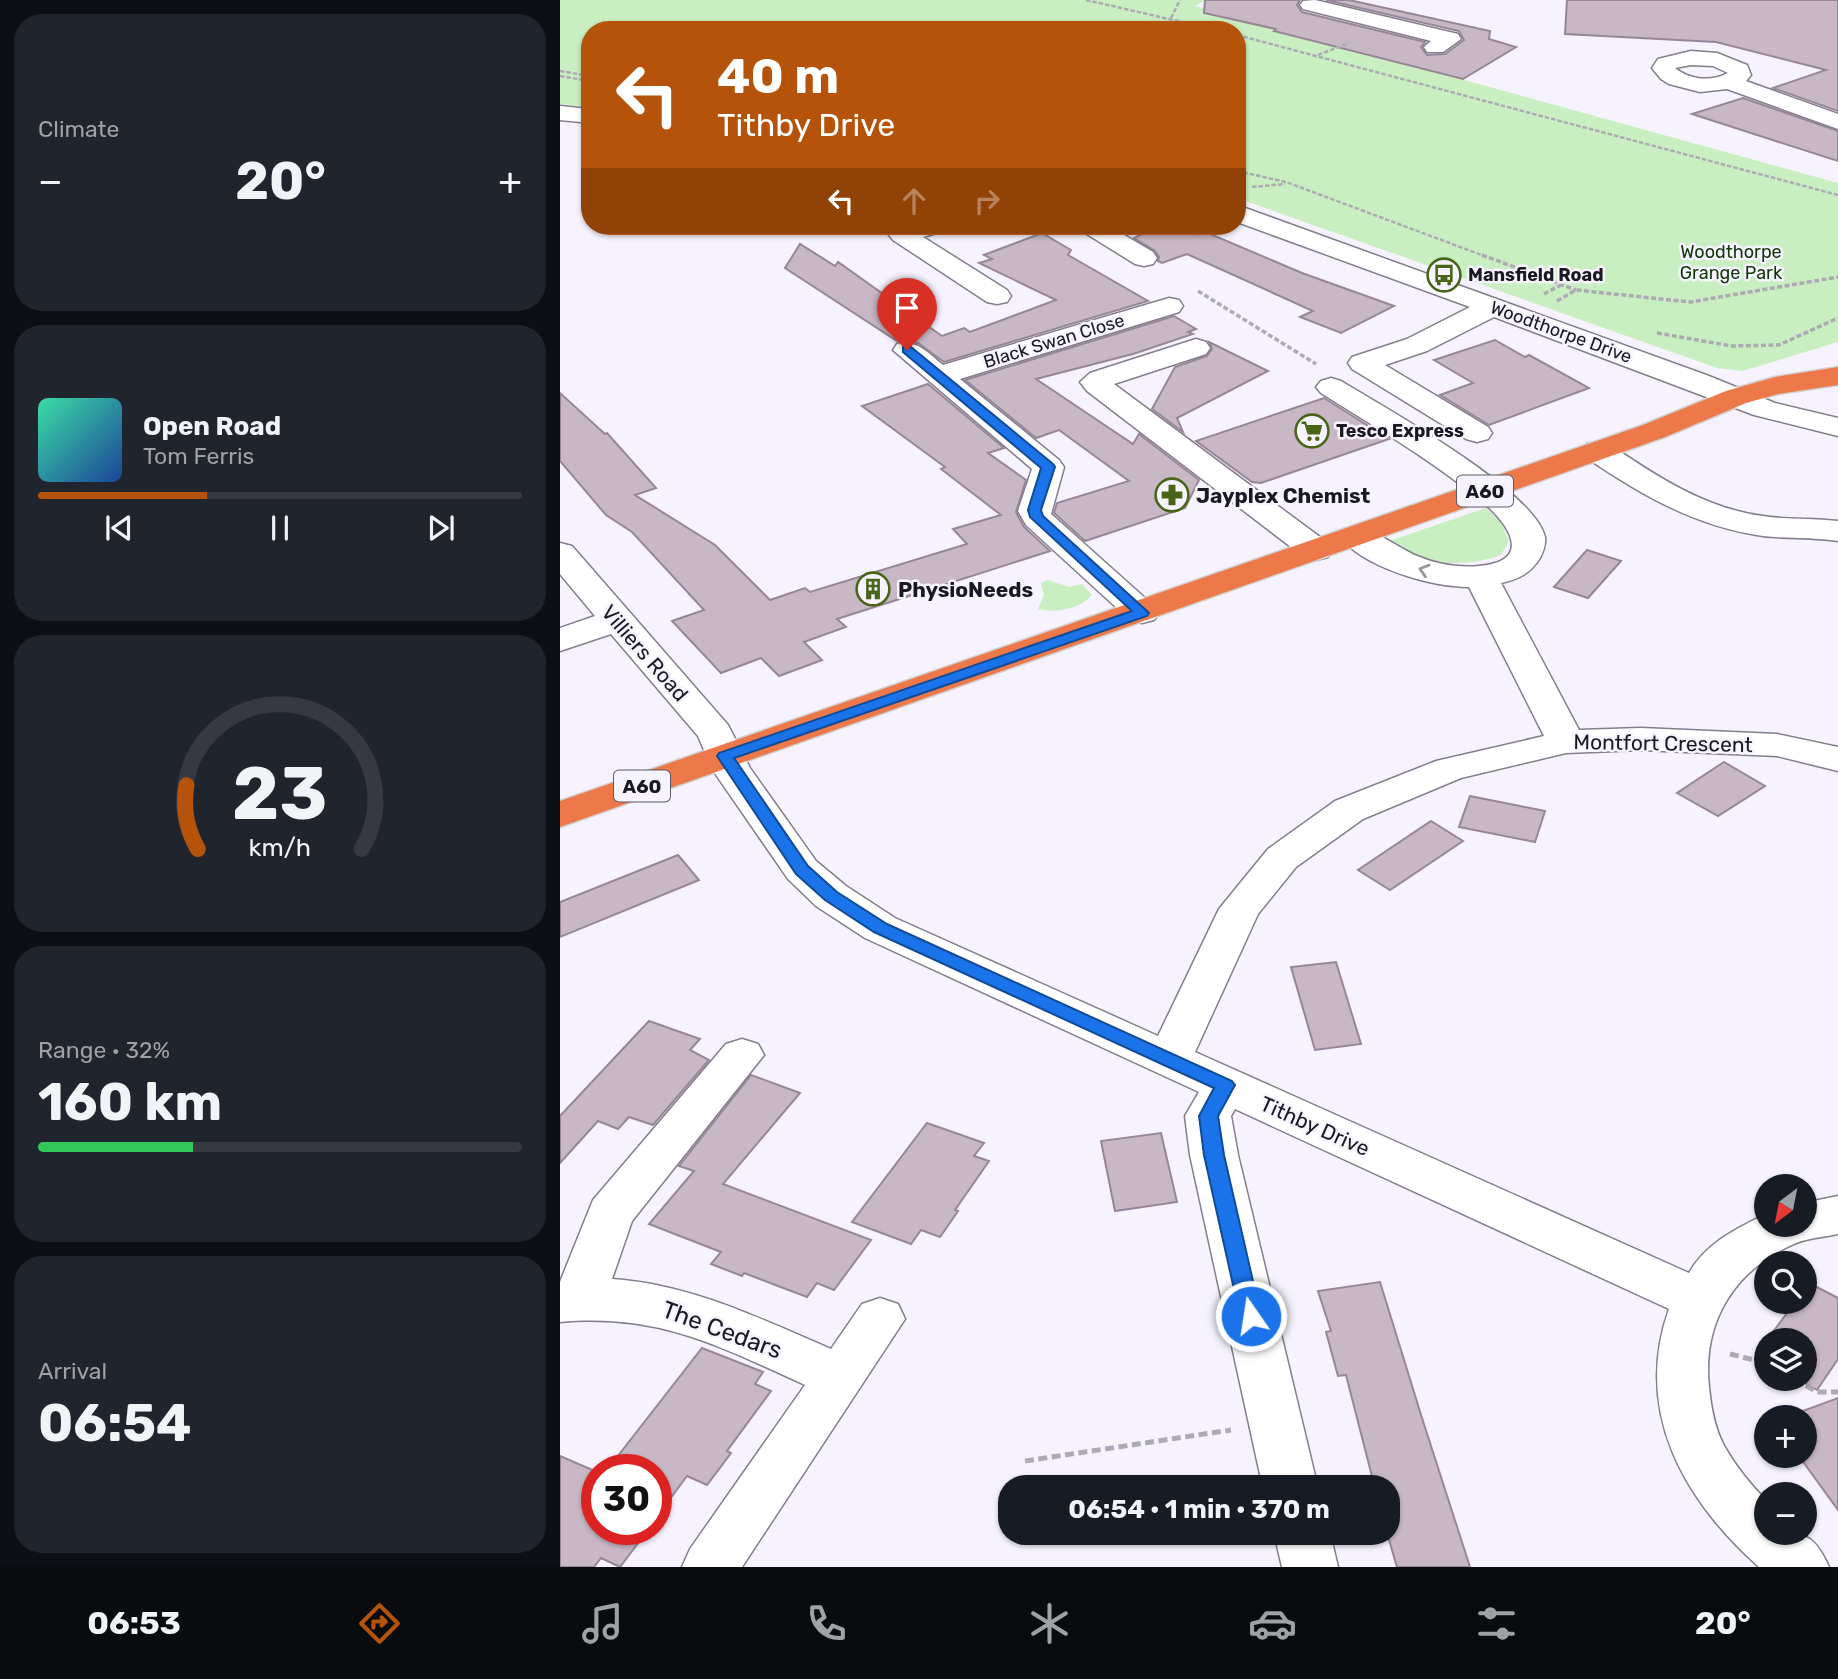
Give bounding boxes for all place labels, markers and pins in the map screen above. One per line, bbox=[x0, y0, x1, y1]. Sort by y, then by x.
bus stop icon: Mansfield Road bbox=[1425, 256, 1463, 294]
place label: Mansfield Road bbox=[1468, 264, 1604, 286]
pin bbox=[877, 278, 937, 350]
supermarket icon: Tesco Express bbox=[1293, 412, 1331, 450]
place label: Tesco Express bbox=[1336, 420, 1464, 442]
pharmacy icon: Jayplex Chemist bbox=[1153, 476, 1191, 514]
place label: Jayplex Chemist bbox=[1196, 483, 1370, 508]
building icon: PhysioNeeds bbox=[854, 570, 892, 608]
place label: PhysioNeeds bbox=[898, 577, 1033, 602]

